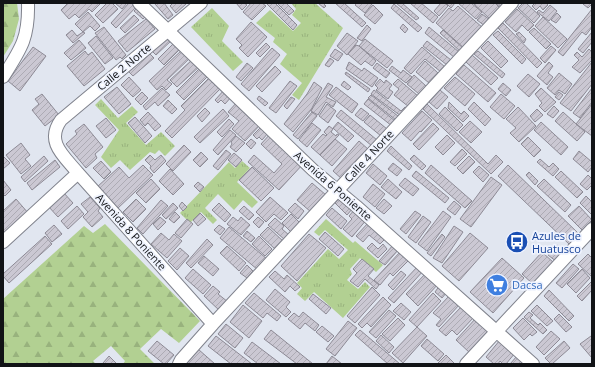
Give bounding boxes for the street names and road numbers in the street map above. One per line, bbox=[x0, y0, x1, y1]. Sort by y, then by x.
street label: Calle 2 Norte bbox=[93, 40, 154, 94]
street label: Calle 4 Norte bbox=[341, 126, 397, 185]
street label: Avenida 6 Poniente bbox=[291, 148, 376, 224]
street label: Avenida 8 Poniente bbox=[93, 190, 170, 273]

